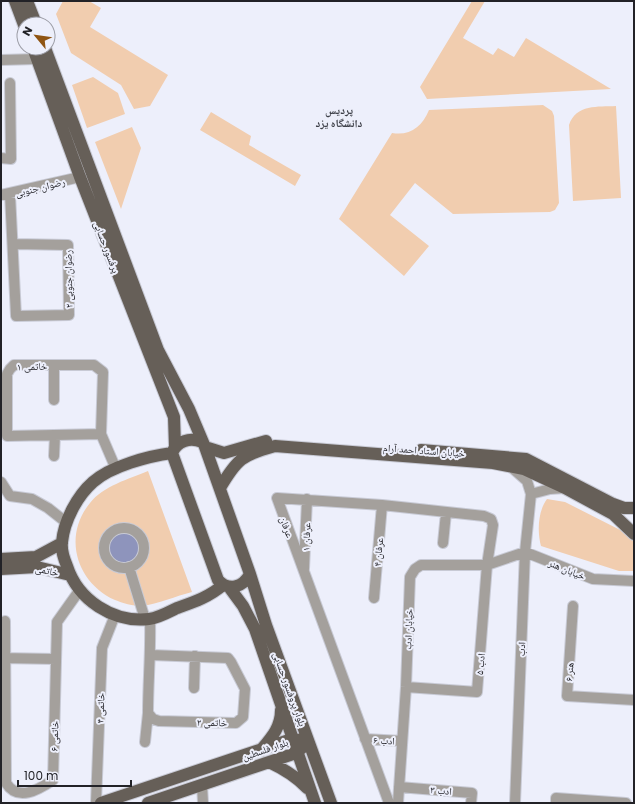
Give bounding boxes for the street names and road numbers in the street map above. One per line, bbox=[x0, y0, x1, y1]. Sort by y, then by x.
street label: رضوان جنوبی bbox=[14, 174, 67, 201]
street label: پرفسور حسابی bbox=[90, 219, 123, 275]
street label: رضوان جنوبی ۲ bbox=[60, 250, 77, 308]
street label: خاتمی ۱ bbox=[17, 358, 48, 375]
street label: خیابان استاد احمد آرام bbox=[383, 440, 466, 461]
street label: عرفان bbox=[276, 514, 297, 540]
street label: عرفان ۱ bbox=[299, 522, 314, 552]
street label: عرفان ۴ bbox=[370, 537, 387, 567]
street label: خیابان هنر bbox=[545, 555, 588, 584]
street label: خاتمی bbox=[34, 561, 60, 580]
street label: خیابان ادب bbox=[400, 608, 417, 650]
street label: ادب bbox=[514, 642, 529, 656]
street label: بلوار پروفسور حسابی bbox=[269, 650, 310, 729]
street label: ادب ۵ bbox=[472, 653, 489, 675]
street label: هنر ۶ bbox=[561, 662, 578, 682]
street label: خاتمی ۴ bbox=[92, 692, 109, 724]
street label: خاتمی ۲ bbox=[197, 715, 228, 730]
street label: خاتمی ۶ bbox=[46, 720, 63, 752]
street label: ادب ۶ bbox=[373, 732, 395, 749]
street label: بلوار فلسطین bbox=[240, 735, 290, 764]
street label: ادب ۳ bbox=[430, 782, 452, 799]

